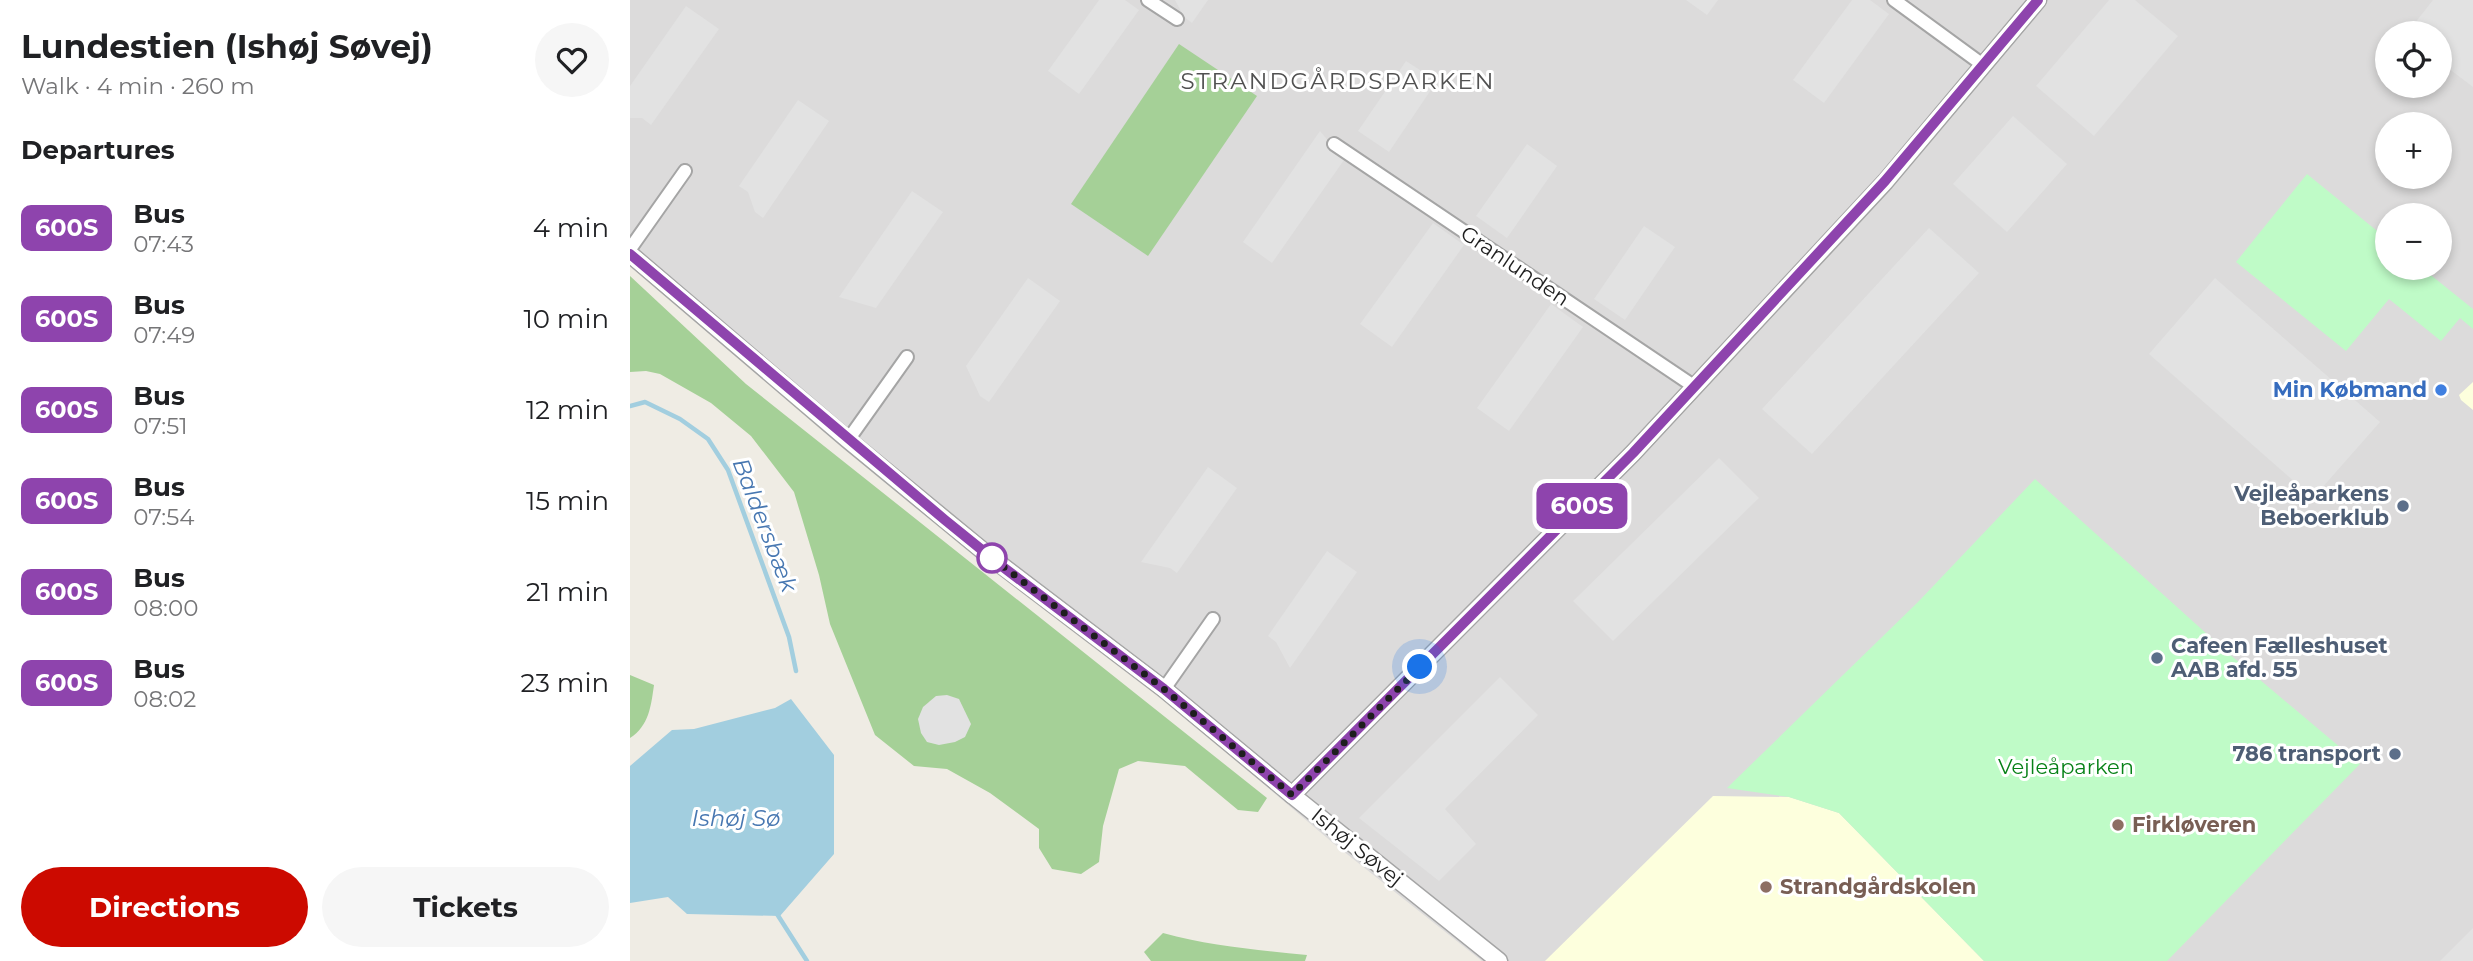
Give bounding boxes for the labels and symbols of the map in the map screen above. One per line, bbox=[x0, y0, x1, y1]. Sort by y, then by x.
district label: STRANDGÅRDSPARKEN bbox=[1180, 67, 1496, 95]
street label: Granlunden bbox=[1456, 220, 1574, 311]
place label: Min Købmand bbox=[2273, 377, 2427, 402]
marker: Min Købmand bbox=[2433, 382, 2449, 398]
water label: Baldersbæk bbox=[727, 454, 804, 597]
place label: Vejleåparkens Beboerklub bbox=[2233, 481, 2389, 530]
line badge: 600S bbox=[1533, 483, 1631, 529]
marker: Vejleåparkens Beboerklub bbox=[2395, 498, 2411, 514]
unlabelled marker bbox=[977, 543, 1007, 573]
place label: Cafeen Fælleshuset AAB afd. 55 bbox=[2170, 633, 2388, 682]
your location bbox=[1402, 649, 1437, 684]
marker: Cafeen Fælleshuset AAB afd. 55 bbox=[2149, 650, 2165, 666]
place label: 786 transport bbox=[2232, 741, 2381, 766]
marker: 786 transport bbox=[2387, 746, 2403, 762]
park label: Vejleåparken bbox=[1998, 754, 2134, 779]
street label: Ishøj Søvej bbox=[1307, 802, 1408, 891]
water label: Ishøj Sø bbox=[692, 804, 780, 832]
place label: Firkløveren bbox=[2132, 812, 2256, 837]
marker: Firkløveren bbox=[2110, 817, 2126, 833]
place label: Strandgårdskolen bbox=[1780, 874, 1976, 899]
marker: Strandgårdskolen bbox=[1758, 879, 1774, 895]

